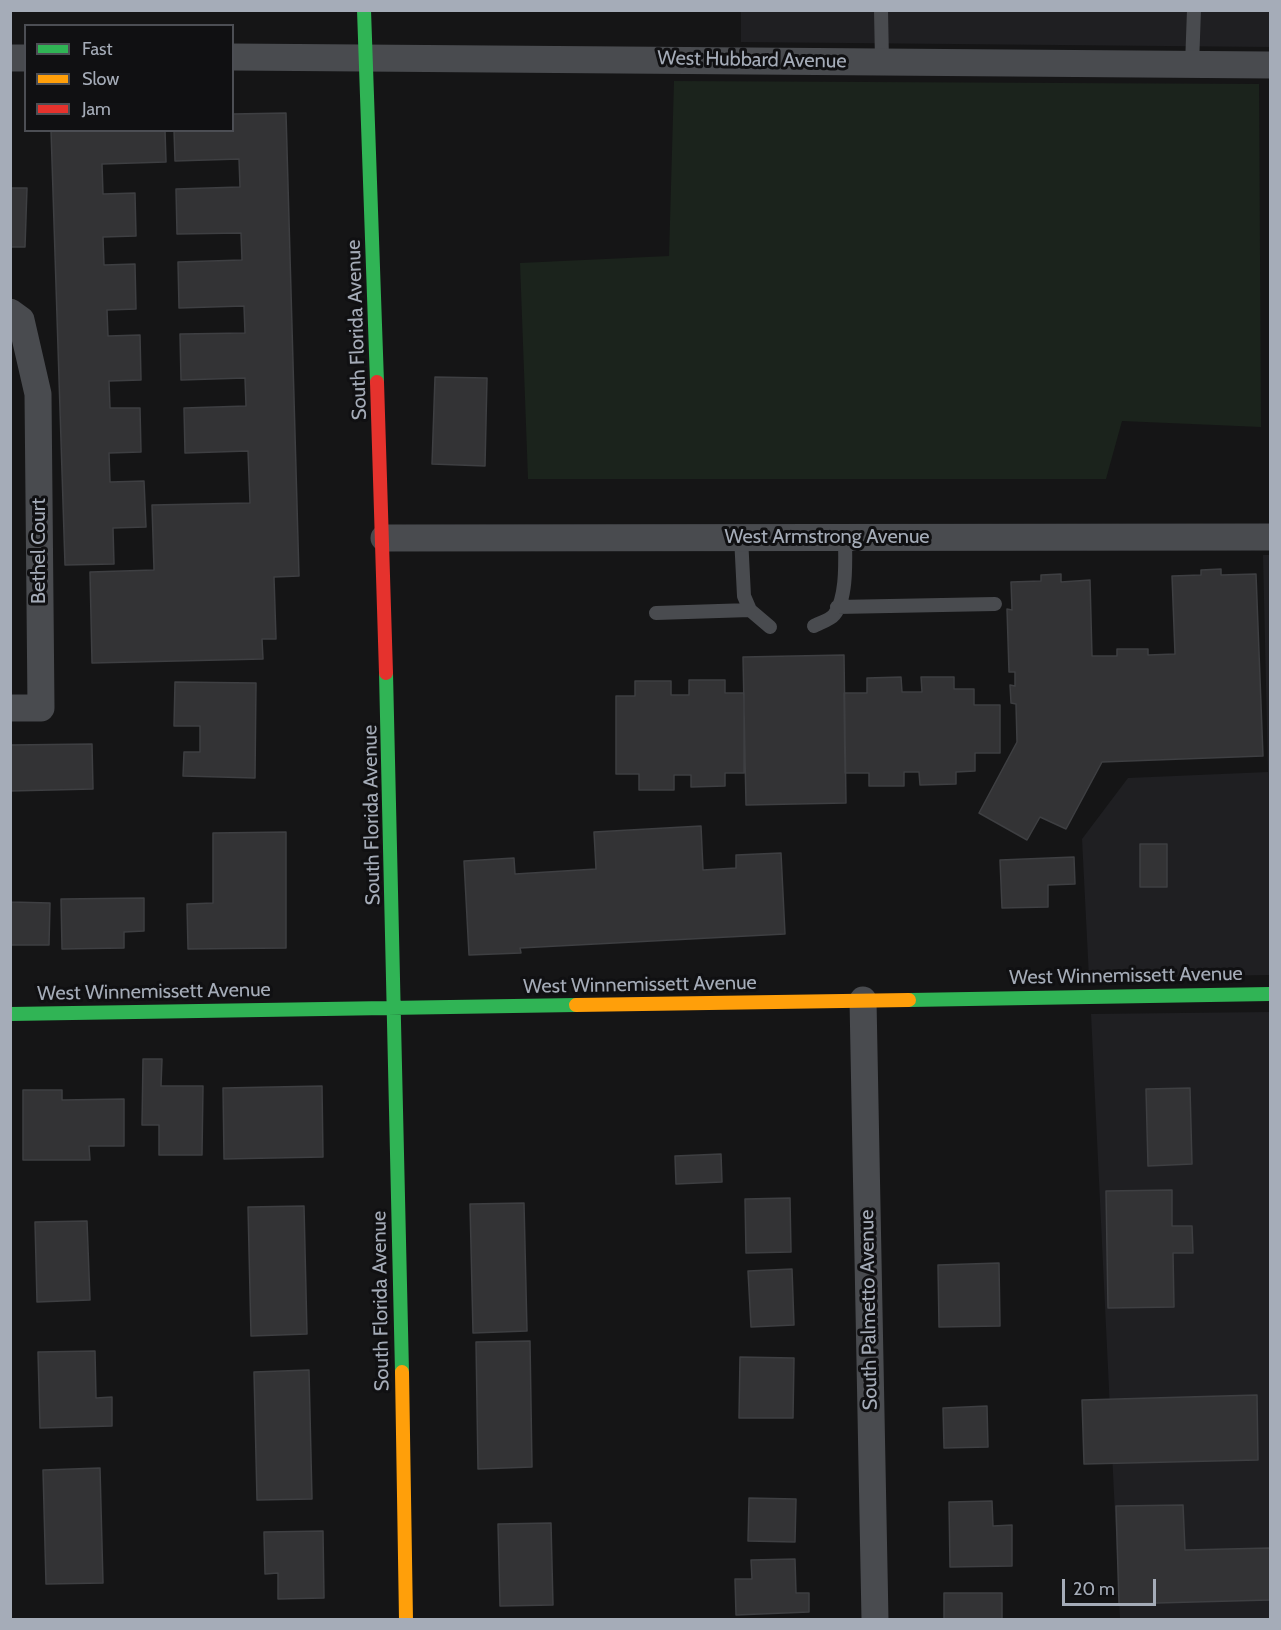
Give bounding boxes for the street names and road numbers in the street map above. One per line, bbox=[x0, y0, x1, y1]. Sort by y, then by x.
street label: West Hubbard Avenue bbox=[657, 46, 847, 74]
street label: South Florida Avenue bbox=[342, 239, 372, 421]
street label: Bethel Court bbox=[27, 498, 51, 604]
street label: West Armstrong Avenue bbox=[724, 525, 930, 549]
street label: South Florida Avenue bbox=[358, 725, 386, 905]
street label: West Winnemissett Avenue bbox=[1009, 962, 1243, 990]
street label: West Winnemissett Avenue bbox=[523, 971, 757, 999]
street label: West Winnemissett Avenue bbox=[37, 978, 271, 1006]
street label: South Palmetto Avenue bbox=[855, 1209, 883, 1411]
street label: South Florida Avenue bbox=[367, 1211, 395, 1391]

